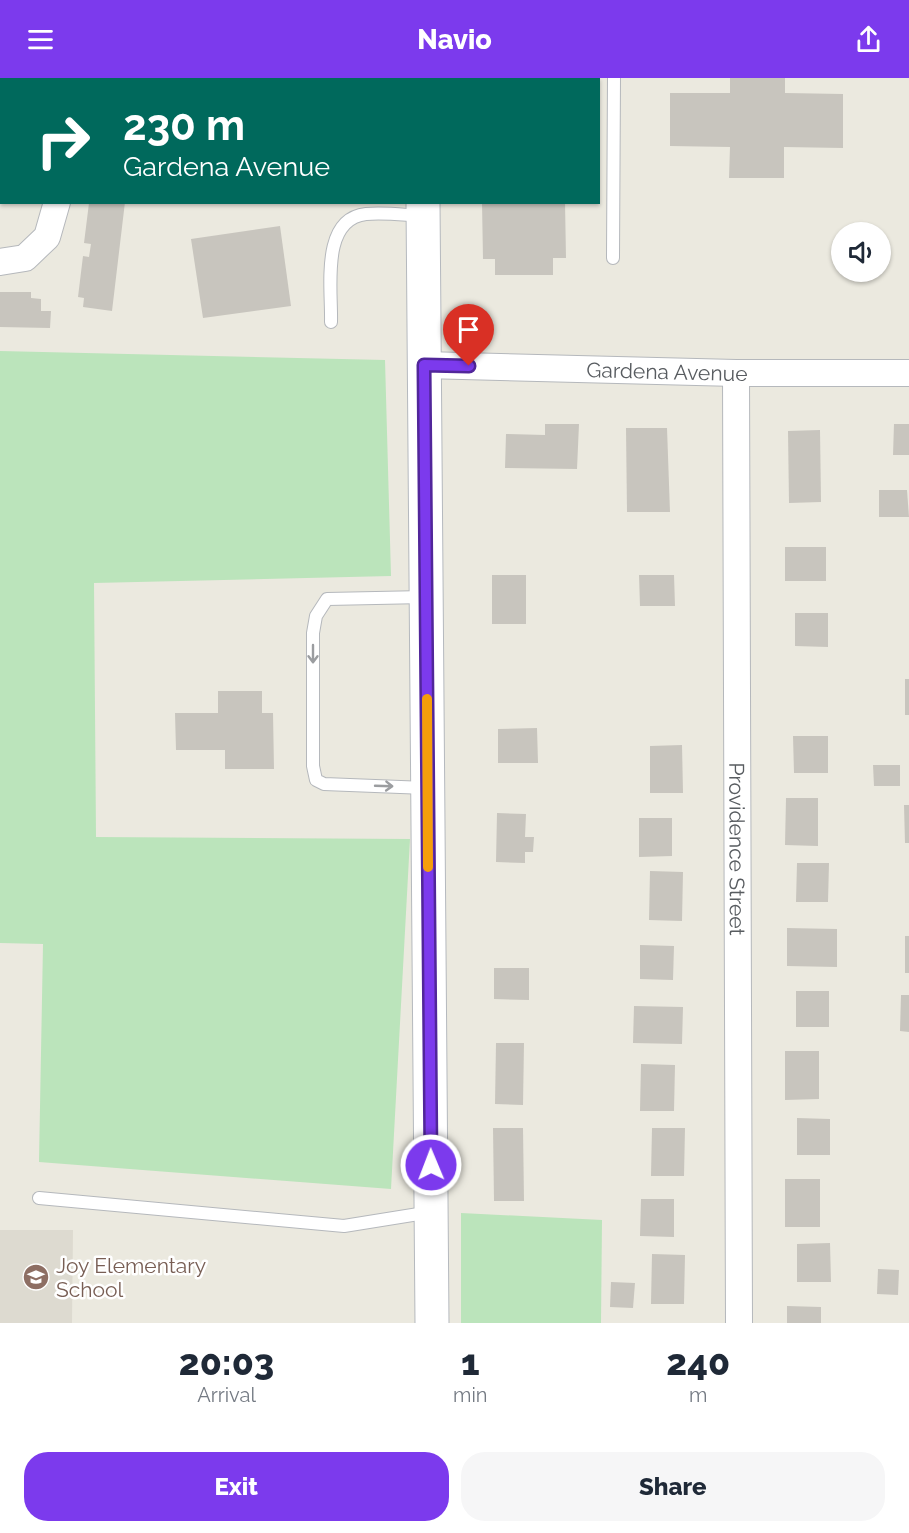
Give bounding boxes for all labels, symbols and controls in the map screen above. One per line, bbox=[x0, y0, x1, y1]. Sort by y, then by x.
icon: menu bbox=[24, 23, 57, 56]
icon: share bbox=[852, 23, 885, 56]
text: Navio bbox=[417, 24, 492, 55]
text: 230 m bbox=[123, 101, 245, 150]
icon: right bbox=[24, 102, 102, 180]
text: Gardena Avenue bbox=[123, 151, 330, 182]
map controls bbox=[831, 222, 891, 282]
button: sound bbox=[831, 222, 891, 282]
pin bbox=[443, 304, 494, 366]
icon: arrive bbox=[452, 313, 485, 346]
street label: Gardena Avenue bbox=[586, 357, 747, 386]
one-way arrow bbox=[307, 644, 319, 664]
street label: Providence Street bbox=[725, 762, 750, 936]
one-way arrow bbox=[374, 781, 394, 792]
position arrow bbox=[399, 1133, 463, 1197]
place label: Joy Elementary School bbox=[56, 1253, 206, 1302]
school or university icon: Joy Elementary School bbox=[21, 1262, 51, 1292]
text: 20:03 bbox=[179, 1341, 274, 1383]
text: 1 bbox=[461, 1341, 480, 1383]
text: 240 bbox=[666, 1341, 730, 1383]
text: Arrival bbox=[197, 1383, 256, 1407]
text: min bbox=[453, 1383, 488, 1407]
text: m bbox=[689, 1383, 707, 1407]
button: Exit bbox=[24, 1452, 449, 1521]
button: Share bbox=[461, 1452, 885, 1521]

